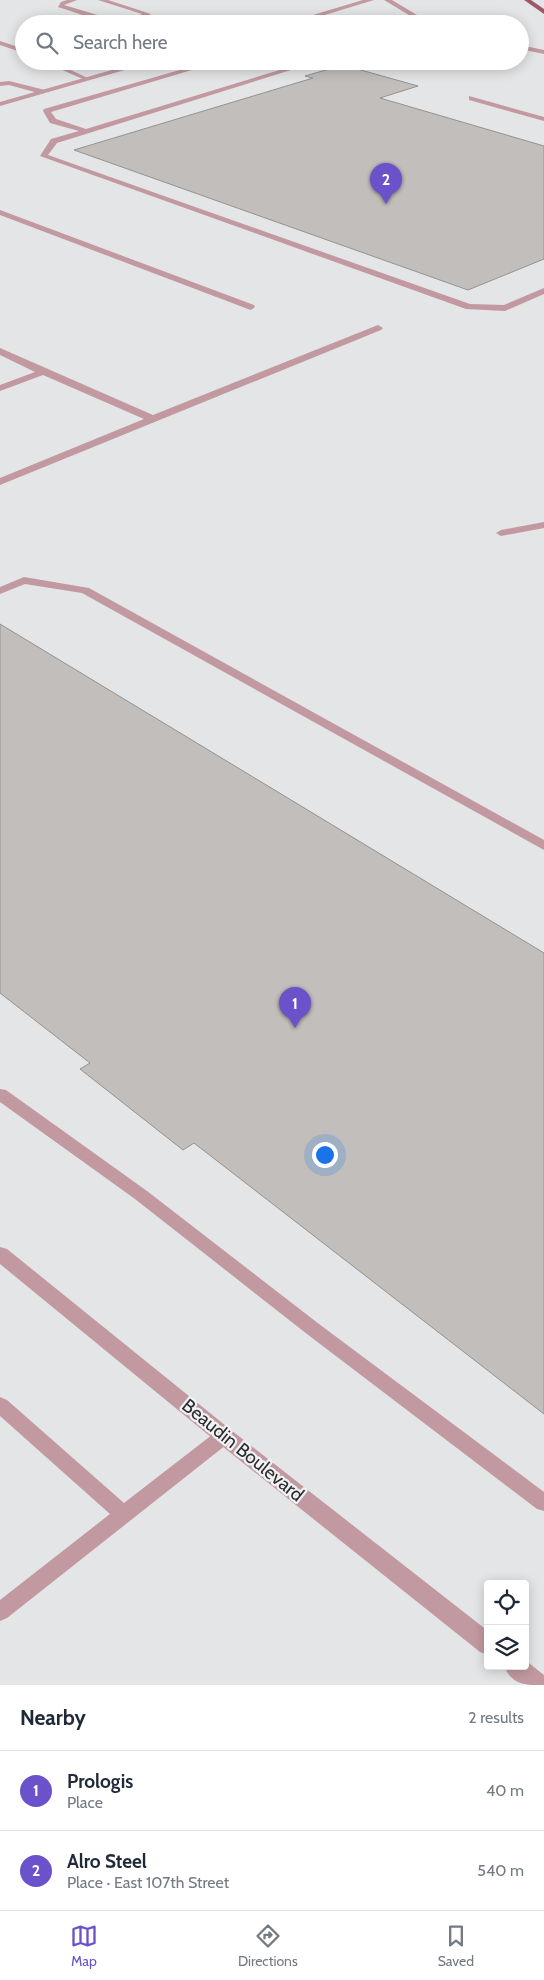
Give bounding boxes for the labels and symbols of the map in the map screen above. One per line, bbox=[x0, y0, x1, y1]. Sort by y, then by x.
pin: 2 bbox=[370, 163, 402, 204]
pin: 1 bbox=[279, 987, 311, 1028]
your location bbox=[312, 1142, 338, 1168]
street label: Beaudin Boulevard bbox=[177, 1394, 309, 1506]

